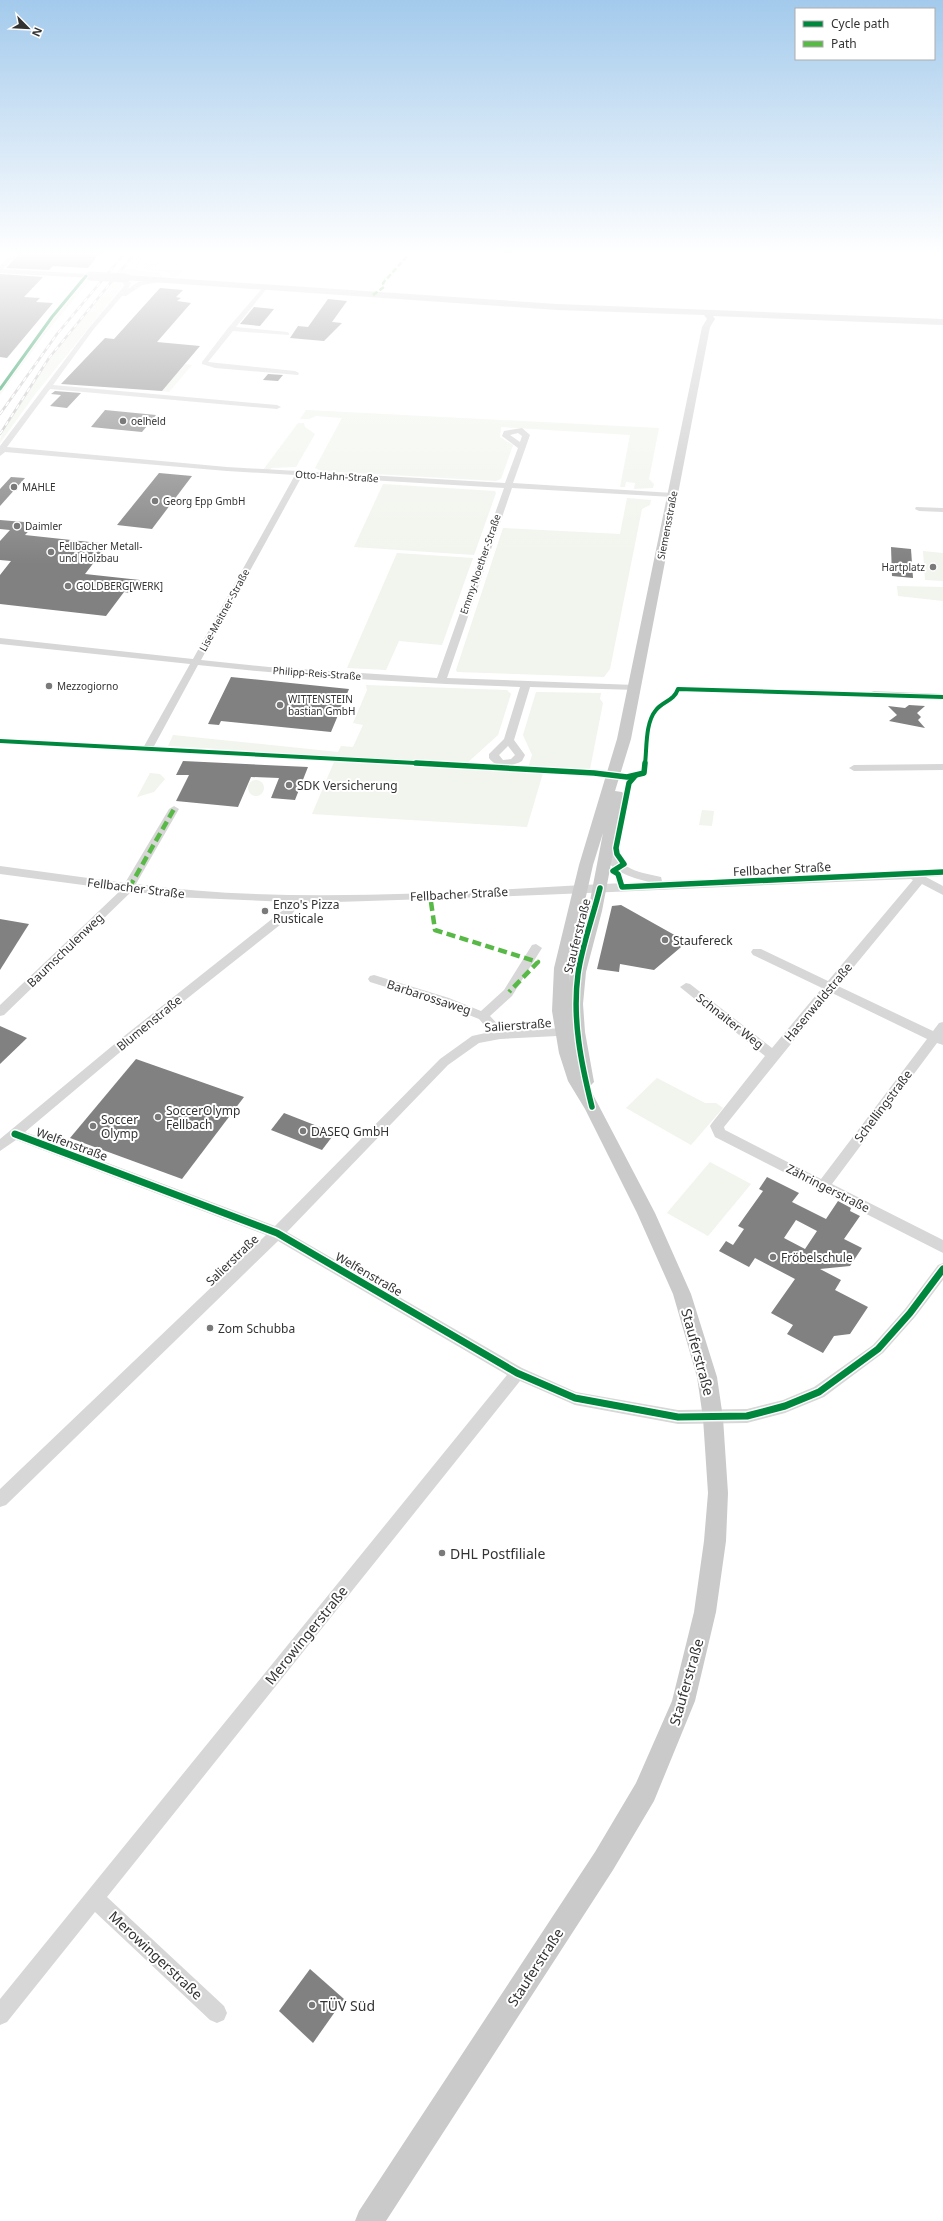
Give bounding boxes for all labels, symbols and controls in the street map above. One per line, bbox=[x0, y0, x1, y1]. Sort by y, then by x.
north arrow bbox=[8, 8, 48, 48]
legend bbox=[795, 8, 935, 60]
text: Cycle path bbox=[831, 15, 889, 32]
text: N bbox=[29, 25, 46, 39]
text: Path bbox=[831, 35, 857, 52]
place label: oelheld bbox=[131, 414, 166, 428]
marker: oelheld bbox=[118, 416, 128, 426]
street label: Otto-Hahn-Straße bbox=[295, 467, 379, 485]
place label: MAHLE bbox=[22, 480, 56, 494]
marker: MAHLE bbox=[9, 482, 19, 492]
street label: Siemensstraße bbox=[653, 489, 681, 560]
place label: Georg Epp GmbH bbox=[163, 494, 245, 508]
marker: Georg Epp GmbH bbox=[150, 496, 160, 506]
street label: Emmy-Noether-Straße bbox=[456, 512, 504, 616]
place label: Daimler bbox=[25, 519, 62, 533]
marker: Daimler bbox=[12, 521, 22, 531]
place label: Fellbacher Metall- und Holzbau bbox=[59, 539, 142, 565]
marker: Fellbacher Metall- und Holzbau bbox=[46, 547, 56, 557]
place label: Hartplatz bbox=[882, 560, 925, 574]
marker: Hartplatz bbox=[928, 562, 938, 572]
street label: Lise-Meitner-Straße bbox=[196, 566, 253, 654]
place label: GOLDBERG[WERK] bbox=[76, 579, 163, 593]
marker: GOLDBERG[WERK] bbox=[63, 581, 73, 591]
street label: Philipp-Reis-Straße bbox=[272, 663, 362, 683]
place label: Mezzogiorno bbox=[57, 679, 118, 693]
marker: Mezzogiorno bbox=[44, 681, 54, 691]
place label: WITTENSTEIN bastian GmbH bbox=[288, 692, 355, 718]
marker: WITTENSTEIN bastian GmbH bbox=[275, 700, 285, 710]
place label: SDK Versicherung bbox=[297, 777, 398, 794]
marker: SDK Versicherung bbox=[284, 780, 294, 790]
street label: Fellbacher Straße bbox=[733, 858, 832, 880]
street label: Fellbacher Straße bbox=[86, 874, 186, 902]
street label: Fellbacher Straße bbox=[410, 883, 509, 905]
place label: Enzo's Pizza Rusticale bbox=[273, 896, 339, 927]
street label: Stauferstraße bbox=[559, 896, 595, 975]
marker: Enzo's Pizza Rusticale bbox=[260, 906, 270, 916]
street label: Baumschulenweg bbox=[23, 909, 107, 991]
place label: Staufereck bbox=[673, 932, 733, 949]
marker: Staufereck bbox=[660, 935, 670, 945]
street label: Hasenwaldstraße bbox=[780, 959, 856, 1045]
street label: Barbarossaweg bbox=[385, 975, 473, 1019]
street label: Schnaiter Weg bbox=[693, 989, 767, 1053]
street label: Blumenstraße bbox=[113, 991, 185, 1055]
street label: Salierstraße bbox=[484, 1014, 552, 1036]
street label: Schellingstraße bbox=[850, 1066, 916, 1146]
place label: SoccerOlymp Fellbach bbox=[166, 1102, 240, 1133]
place label: Soccer Olymp bbox=[101, 1111, 138, 1142]
marker: SoccerOlymp Fellbach bbox=[153, 1112, 163, 1122]
marker: Soccer Olymp bbox=[88, 1121, 98, 1131]
street label: Welfenstraße bbox=[34, 1123, 110, 1165]
place label: DASEQ GmbH bbox=[311, 1123, 389, 1140]
marker: DASEQ GmbH bbox=[298, 1126, 308, 1136]
street label: Zähringerstraße bbox=[783, 1160, 873, 1216]
street label: Salierstraße bbox=[202, 1230, 262, 1289]
street label: Welfenstraße bbox=[332, 1248, 406, 1300]
place label: Fröbelschule bbox=[781, 1249, 853, 1266]
marker: Fröbelschule bbox=[768, 1252, 778, 1262]
street label: Stauferstraße bbox=[677, 1306, 719, 1398]
place label: Zom Schubba bbox=[218, 1320, 295, 1337]
marker: Zom Schubba bbox=[205, 1323, 215, 1333]
place label: DHL Postfiliale bbox=[450, 1544, 545, 1563]
marker: DHL Postfiliale bbox=[437, 1548, 447, 1558]
street label: Merowingerstraße bbox=[260, 1582, 352, 1688]
street label: Stauferstraße bbox=[665, 1636, 708, 1728]
street label: Merowingerstraße bbox=[105, 1907, 207, 2004]
street label: Stauferstraße bbox=[503, 1924, 567, 2010]
place label: TÜV Süd bbox=[320, 1996, 375, 2015]
marker: TÜV Süd bbox=[307, 2000, 317, 2010]

